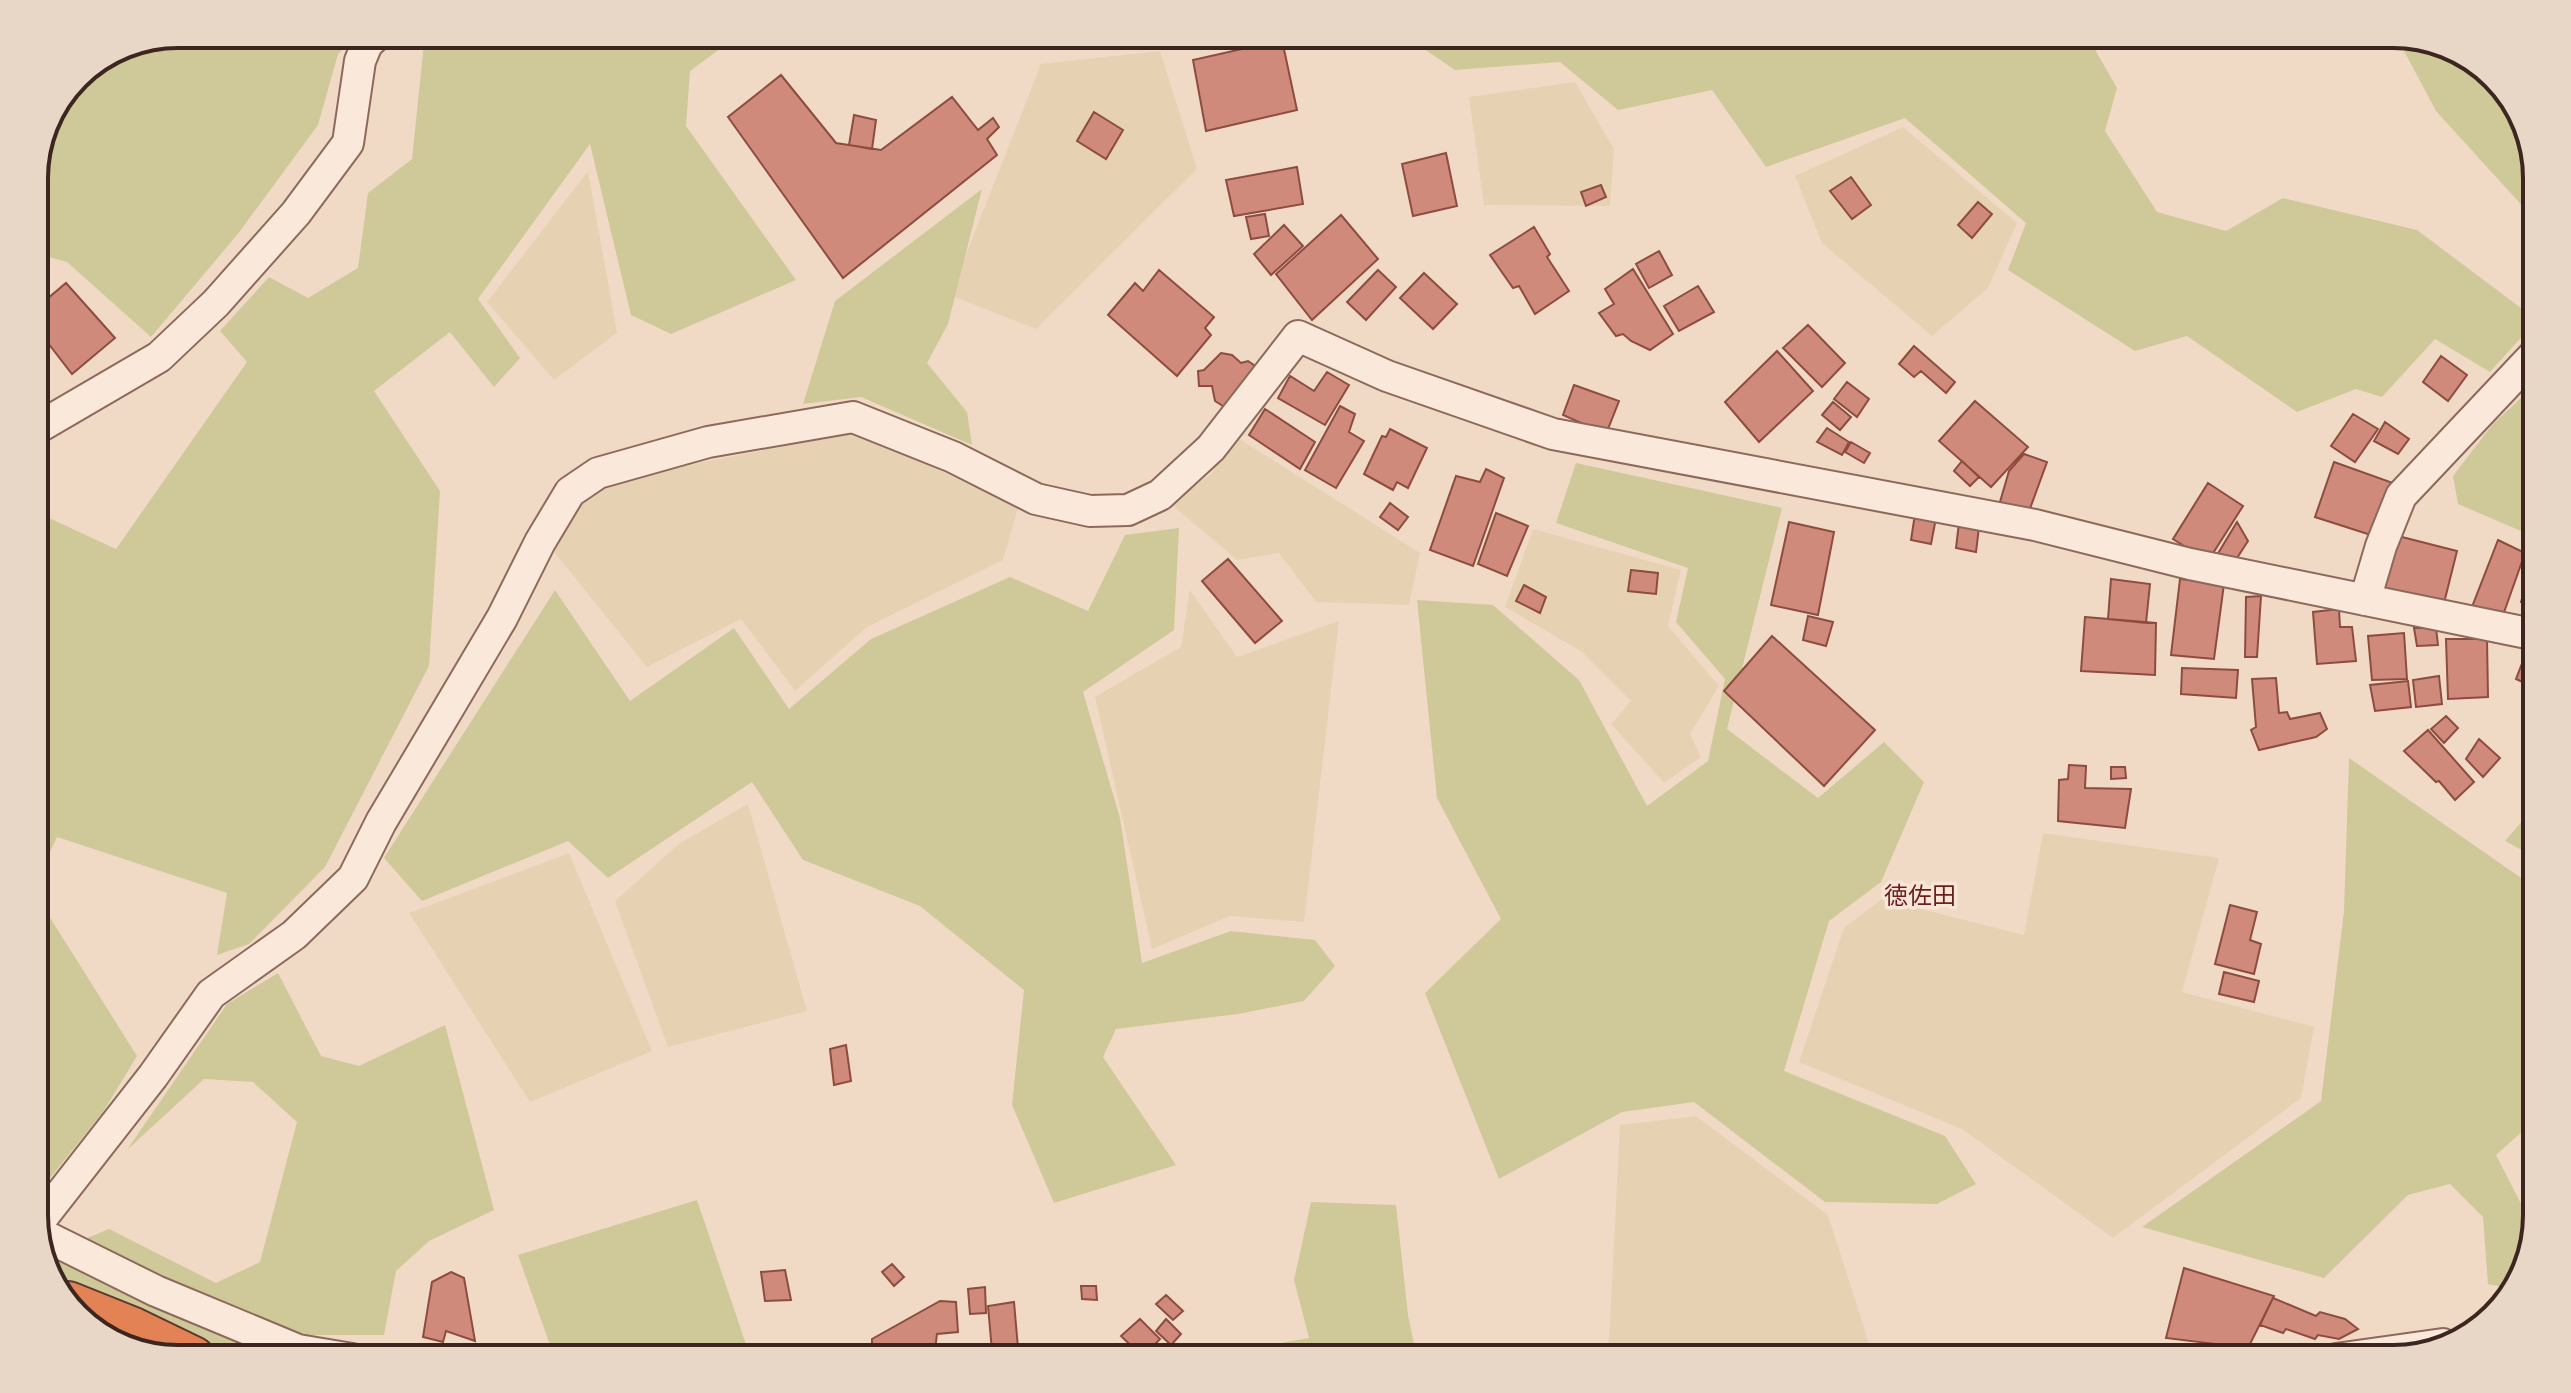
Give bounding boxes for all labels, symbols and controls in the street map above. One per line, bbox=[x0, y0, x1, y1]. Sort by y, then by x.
district label: 徳佐田 bbox=[1884, 880, 1956, 911]

